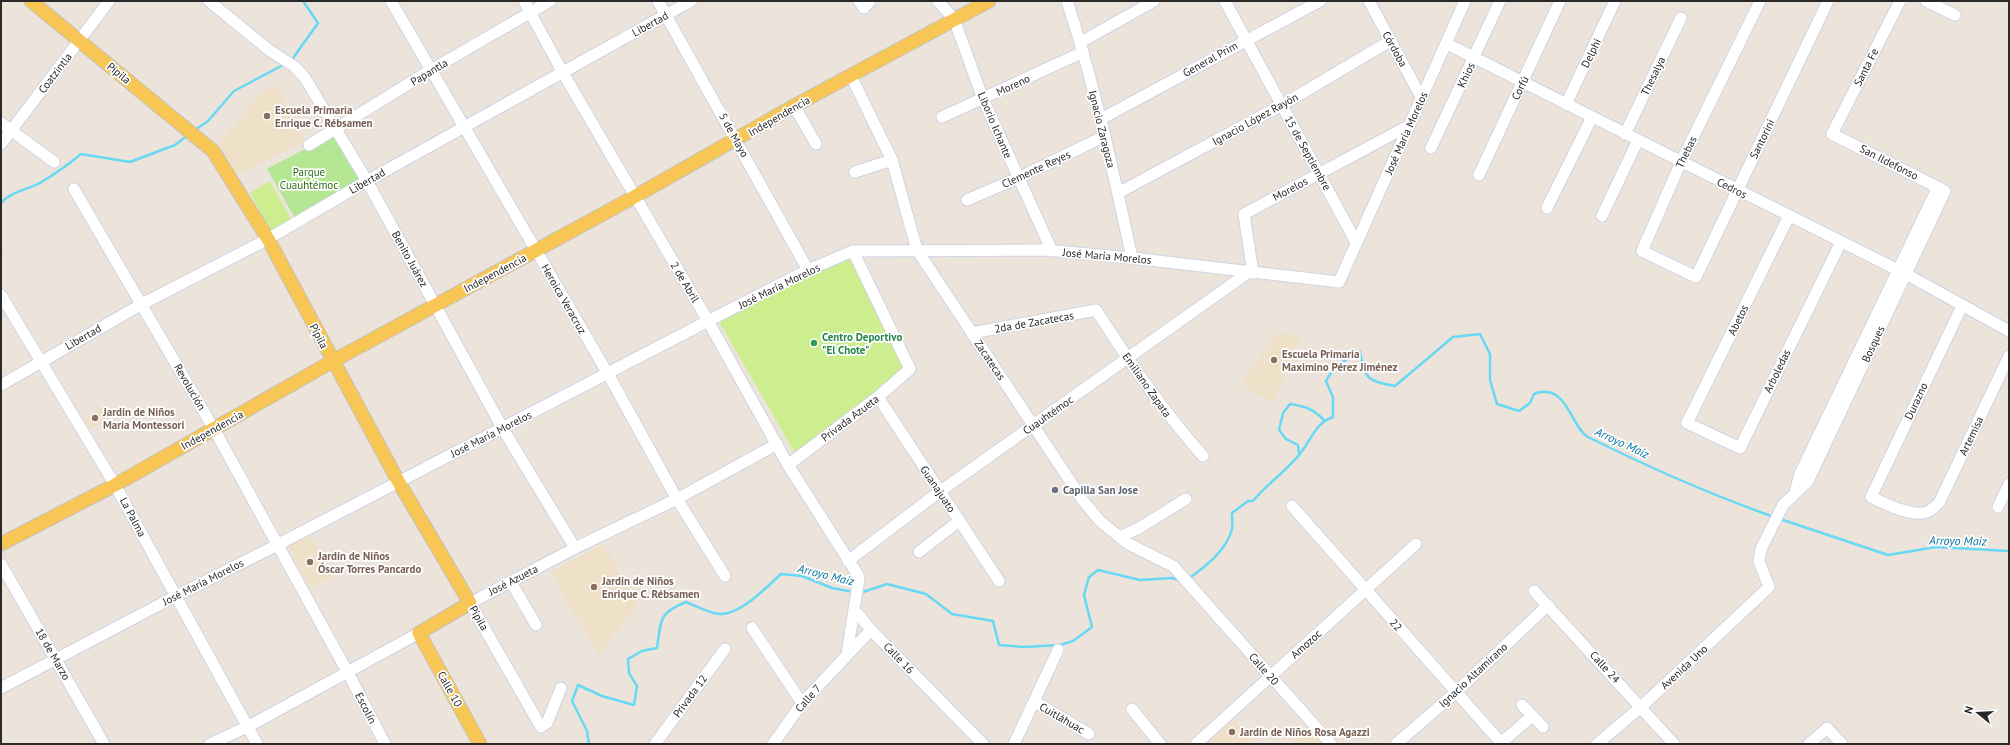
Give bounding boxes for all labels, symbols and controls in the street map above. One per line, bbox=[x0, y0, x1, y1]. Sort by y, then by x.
street label: Libertad bbox=[629, 8, 671, 40]
street label: Córdoba bbox=[1379, 29, 1411, 69]
street label: Delphi bbox=[1578, 36, 1604, 70]
street label: General Prim bbox=[1180, 38, 1240, 80]
street label: Santa Fe bbox=[1851, 45, 1882, 88]
street label: Coatzintla bbox=[35, 50, 75, 96]
street label: Thesalya bbox=[1638, 54, 1668, 98]
street label: Papantla bbox=[408, 55, 450, 89]
street label: Pípila bbox=[104, 59, 134, 87]
street label: Khios bbox=[1454, 60, 1478, 90]
street label: Moreno bbox=[994, 71, 1032, 99]
street label: Corfú bbox=[1508, 74, 1532, 102]
street label: Ignacio Zaragoza bbox=[1086, 89, 1118, 169]
street label: José María Morelos bbox=[1381, 89, 1431, 177]
street label: Liborio Ichante bbox=[975, 90, 1015, 161]
street label: Ignacio López Rayón bbox=[1210, 90, 1300, 148]
street label: Independencia bbox=[746, 93, 812, 139]
place label: Escuela Primaria Enrique C. Rébsamen bbox=[275, 103, 373, 130]
street label: 5 de Mayo bbox=[716, 110, 752, 160]
marker: Escuela Primaria Enrique C. Rébsamen bbox=[262, 111, 272, 121]
street label: 15 de Septiembre bbox=[1282, 113, 1334, 193]
street label: Santorini bbox=[1746, 117, 1778, 161]
street label: Thebas bbox=[1672, 133, 1700, 170]
street label: San Ildefonso bbox=[1857, 141, 1921, 183]
street label: Clemente Reyes bbox=[999, 147, 1073, 191]
park label: Parque Cuauhtémoc bbox=[280, 165, 338, 192]
street label: Libertad bbox=[346, 165, 388, 197]
street label: Morelos bbox=[1270, 174, 1310, 204]
street label: Cedros bbox=[1715, 175, 1750, 202]
street label: Benito Juárez bbox=[389, 228, 431, 290]
street label: José María Morelos bbox=[1061, 245, 1152, 267]
street label: Independencia bbox=[461, 251, 529, 295]
street label: 2 de Abril bbox=[667, 259, 703, 306]
street label: José María Morelos bbox=[735, 260, 822, 312]
street label: Heroica Veracruz bbox=[538, 261, 590, 337]
street label: Abetos bbox=[1725, 302, 1751, 337]
street label: 2da de Zacatecas bbox=[993, 308, 1075, 336]
street label: Libertad bbox=[62, 321, 104, 353]
street label: Pípila bbox=[307, 321, 331, 351]
street label: Bosques bbox=[1858, 323, 1888, 365]
place label: Centro Deportivo "El Chote" bbox=[822, 330, 902, 357]
street label: Zacatecas bbox=[971, 337, 1009, 383]
marker: Centro Deportivo "El Chote" bbox=[809, 338, 819, 348]
place label: Escuela Primaria Maximino Pérez Jiménez bbox=[1282, 347, 1398, 374]
street label: Arboledas bbox=[1760, 347, 1794, 395]
street label: Emiliano Zapata bbox=[1120, 350, 1174, 420]
marker: Escuela Primaria Maximino Pérez Jiménez bbox=[1269, 355, 1279, 365]
street label: Revolución bbox=[171, 361, 209, 413]
street label: Durazno bbox=[1901, 380, 1931, 422]
street label: Privada Azueta bbox=[818, 392, 882, 444]
street label: Cuauhtémoc bbox=[1020, 392, 1076, 437]
place label: Jardín de Niños María Montessori bbox=[102, 405, 184, 432]
street label: Independencia bbox=[178, 407, 246, 453]
street label: José María Morelos bbox=[447, 407, 534, 461]
marker: Jardín de Niños María Montessori bbox=[90, 413, 100, 423]
street label: Artemisa bbox=[1956, 414, 1986, 458]
water label: Arroyo Maiz bbox=[1592, 423, 1652, 462]
street label: Guanajuato bbox=[917, 463, 959, 515]
place label: Capilla San Jose bbox=[1063, 483, 1138, 497]
marker: Capilla San Jose bbox=[1050, 485, 1060, 495]
street label: La Palma bbox=[117, 495, 149, 539]
water label: Arroyo Maiz bbox=[1928, 532, 1988, 549]
place label: Jardín de Niños Óscar Torres Pancardo bbox=[317, 549, 421, 576]
street label: José María Morelos bbox=[159, 555, 246, 609]
marker: Jardín de Niños Óscar Torres Pancardo bbox=[305, 557, 315, 567]
water label: Arroyo Maiz bbox=[795, 560, 857, 589]
street label: José Azueta bbox=[485, 562, 540, 599]
place label: Jardín de Niños Enrique C. Rébsamen bbox=[601, 574, 700, 601]
marker: Jardín de Niños Enrique C. Rébsamen bbox=[589, 582, 599, 592]
street label: Pípila bbox=[466, 603, 492, 633]
street label: 22 bbox=[1387, 616, 1405, 634]
street label: 18 de Marzo bbox=[32, 625, 74, 683]
street label: Amozoc bbox=[1288, 626, 1324, 661]
street label: Calle 16 bbox=[881, 639, 917, 677]
street label: Ignacio Altamirano bbox=[1436, 640, 1510, 710]
street label: Avenida Uno bbox=[1658, 642, 1710, 692]
street label: Calle 24 bbox=[1587, 648, 1623, 686]
street label: Calle 20 bbox=[1246, 650, 1282, 688]
street label: Calle 10 bbox=[435, 669, 465, 709]
street label: Privada 12 bbox=[670, 672, 710, 720]
street label: Calle 7 bbox=[792, 681, 824, 715]
street label: Escolín bbox=[352, 690, 380, 726]
north arrow bbox=[1958, 693, 1998, 733]
street label: Cuitláhuac bbox=[1037, 700, 1087, 737]
text: N bbox=[1961, 704, 1976, 716]
place label: Jardín de Niños Rosa Agazzi bbox=[1239, 725, 1370, 739]
marker: Jardín de Niños Rosa Agazzi bbox=[1227, 727, 1237, 737]

